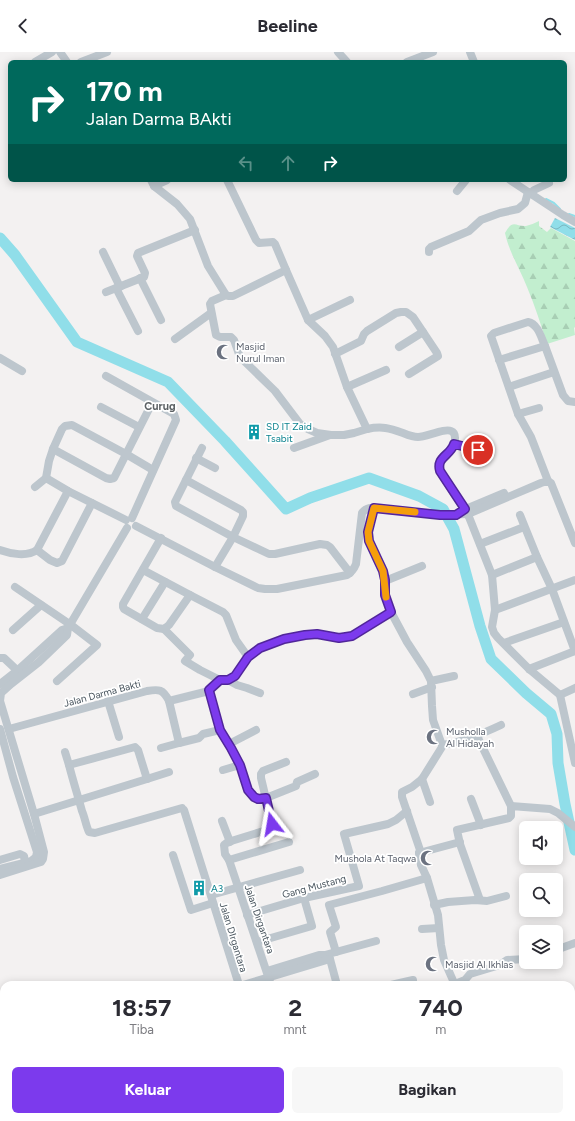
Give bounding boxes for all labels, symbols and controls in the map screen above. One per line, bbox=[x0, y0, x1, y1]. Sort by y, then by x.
icon: back bbox=[12, 15, 34, 37]
text: Beeline bbox=[257, 15, 318, 37]
icon: search bbox=[541, 15, 563, 37]
text: 170 m bbox=[86, 74, 163, 108]
icon: right bbox=[20, 76, 72, 128]
text: Jalan Darma BAkti bbox=[86, 108, 232, 130]
icon: left bbox=[235, 152, 257, 174]
icon: ahead bbox=[277, 152, 299, 174]
icon: right bbox=[319, 152, 341, 174]
place label: Masjid Nurul Iman bbox=[236, 340, 285, 365]
mosque icon: Masjid Nurul Iman bbox=[215, 343, 233, 361]
district label: Curug bbox=[144, 400, 176, 413]
place label: SD IT Zaid Tsabit bbox=[266, 420, 312, 445]
building icon: SD IT Zaid Tsabit bbox=[245, 423, 263, 441]
pin bbox=[461, 433, 495, 467]
icon: arrive bbox=[467, 439, 489, 461]
street label: Jalan Darma Bakti bbox=[62, 677, 142, 710]
place label: Musholla Al Hidayah bbox=[446, 725, 494, 750]
mosque icon: Musholla Al Hidayah bbox=[425, 728, 443, 746]
position arrow bbox=[251, 803, 293, 845]
map controls bbox=[519, 821, 563, 969]
button: sound bbox=[519, 821, 563, 865]
mosque icon: Mushola At Taqwa bbox=[419, 849, 437, 867]
place label: Mushola At Taqwa bbox=[335, 852, 416, 865]
street label: Gang Mustang bbox=[281, 872, 348, 901]
button: search bbox=[519, 873, 563, 917]
building icon: A3 bbox=[190, 879, 208, 897]
place label: A3 bbox=[211, 882, 223, 895]
street label: Jalan Dirgantara bbox=[242, 883, 277, 955]
street label: Jalan DIrgantara bbox=[217, 901, 250, 974]
button: layers bbox=[519, 925, 563, 969]
mosque icon: Masjid Al Ikhlas bbox=[424, 955, 442, 973]
place label: Masjid Al Ikhlas bbox=[445, 958, 513, 971]
text: 18:57 bbox=[112, 993, 171, 1022]
text: 2 bbox=[288, 993, 302, 1022]
text: 740 bbox=[419, 993, 463, 1022]
text: Tiba bbox=[130, 1022, 154, 1037]
text: mnt bbox=[283, 1022, 307, 1037]
text: m bbox=[435, 1022, 446, 1037]
button: Keluar bbox=[12, 1067, 284, 1113]
button: Bagikan bbox=[292, 1067, 563, 1113]

